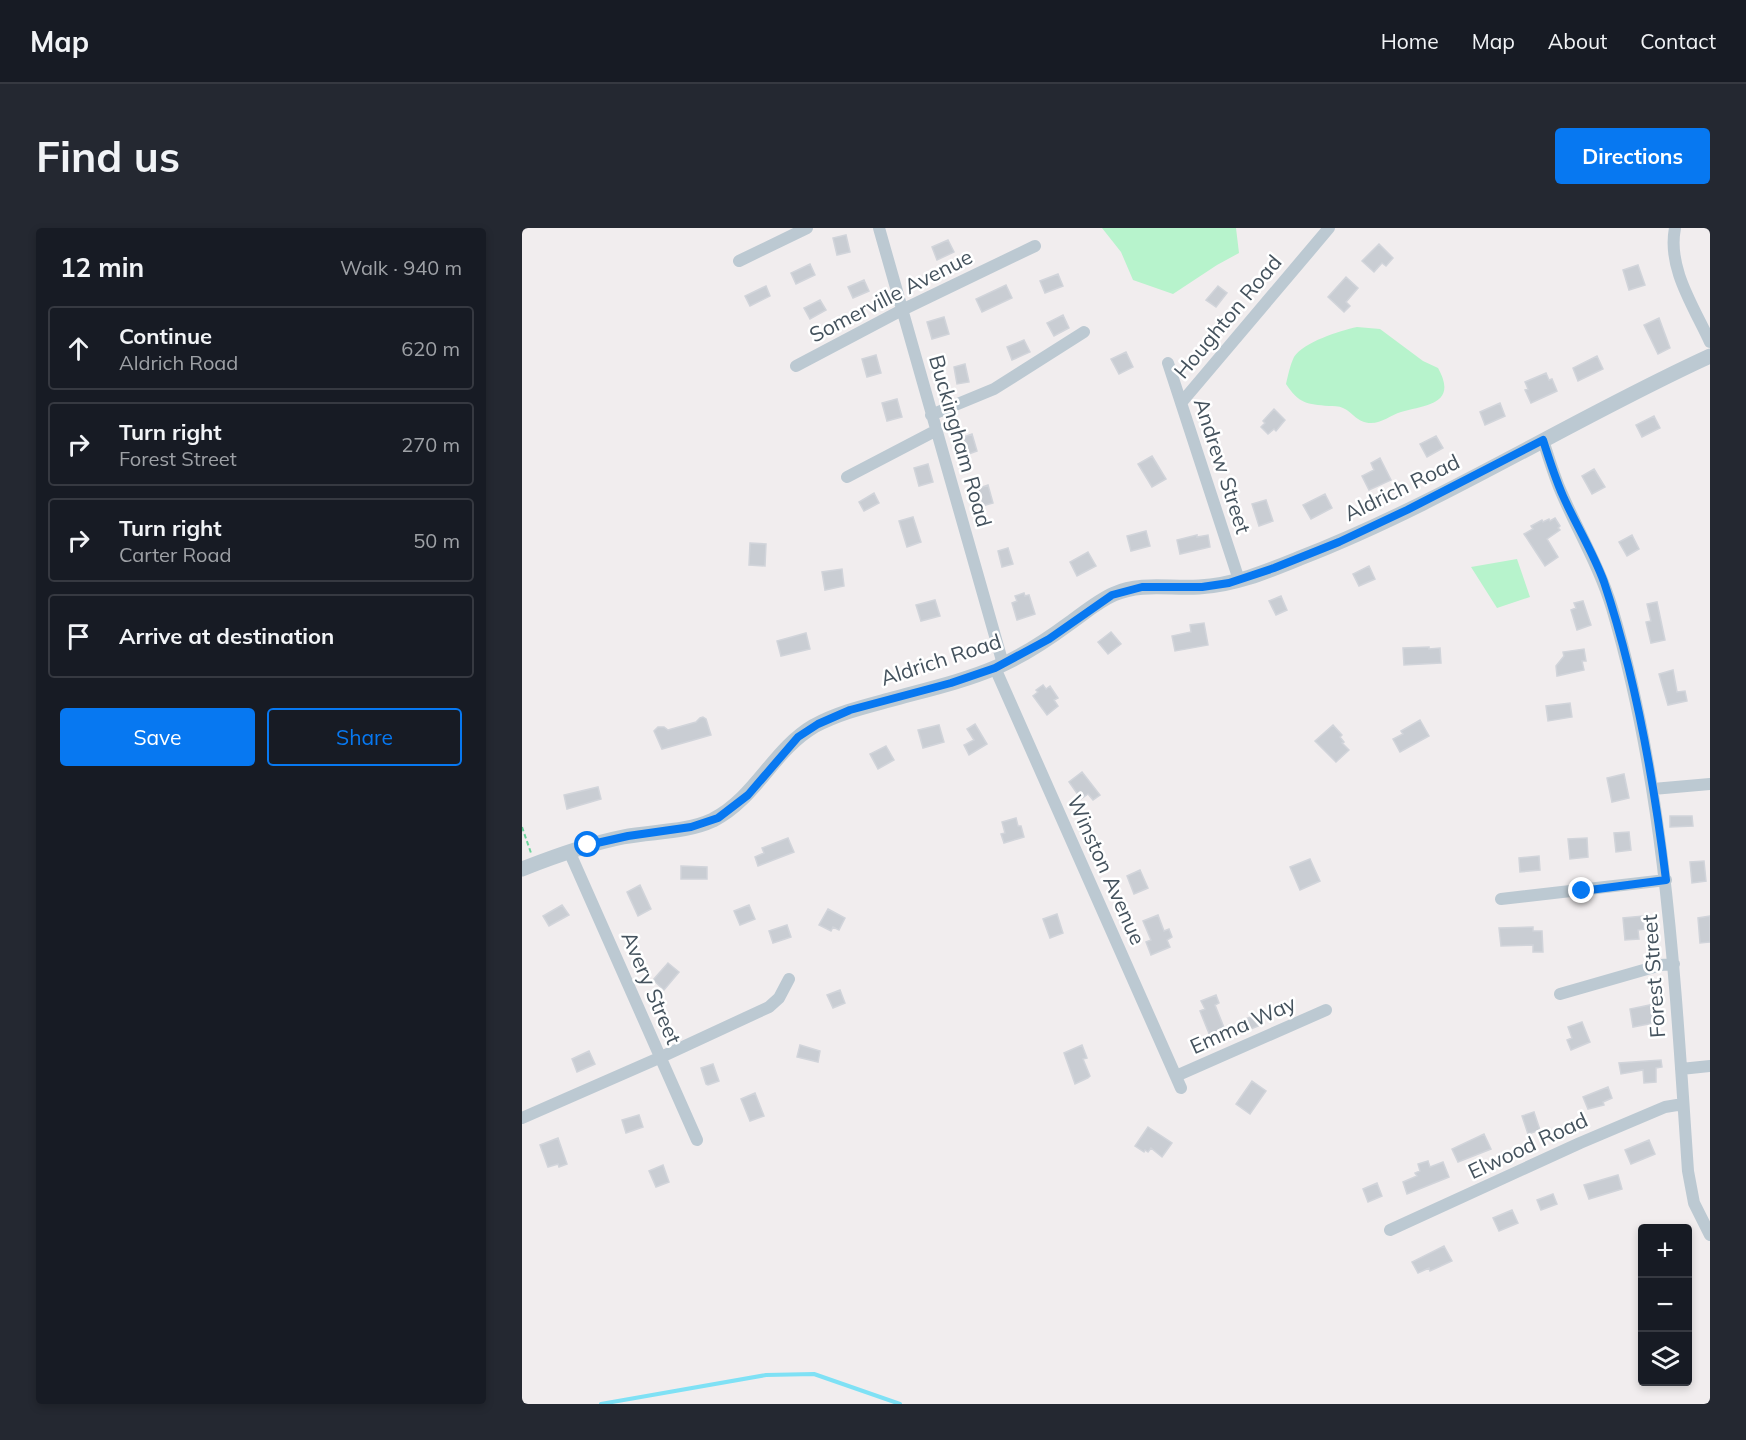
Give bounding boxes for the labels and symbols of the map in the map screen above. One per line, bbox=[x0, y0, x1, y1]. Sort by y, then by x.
street label: Somerville Avenue bbox=[805, 243, 976, 347]
street label: Houghton Road bbox=[1168, 249, 1287, 384]
street label: Buckingham Road bbox=[924, 352, 998, 530]
street label: Andrew Street bbox=[1189, 395, 1257, 537]
street label: Aldrich Road bbox=[1340, 448, 1464, 526]
street label: Aldrich Road bbox=[877, 627, 1004, 691]
street label: Winston Avenue bbox=[1062, 791, 1152, 948]
route start bbox=[574, 831, 600, 857]
route end bbox=[1568, 877, 1594, 903]
street label: Forest Street bbox=[1636, 914, 1670, 1039]
street label: Avery Street bbox=[616, 927, 687, 1048]
street label: Emma Way bbox=[1186, 989, 1300, 1059]
street label: Elwood Road bbox=[1464, 1106, 1592, 1184]

